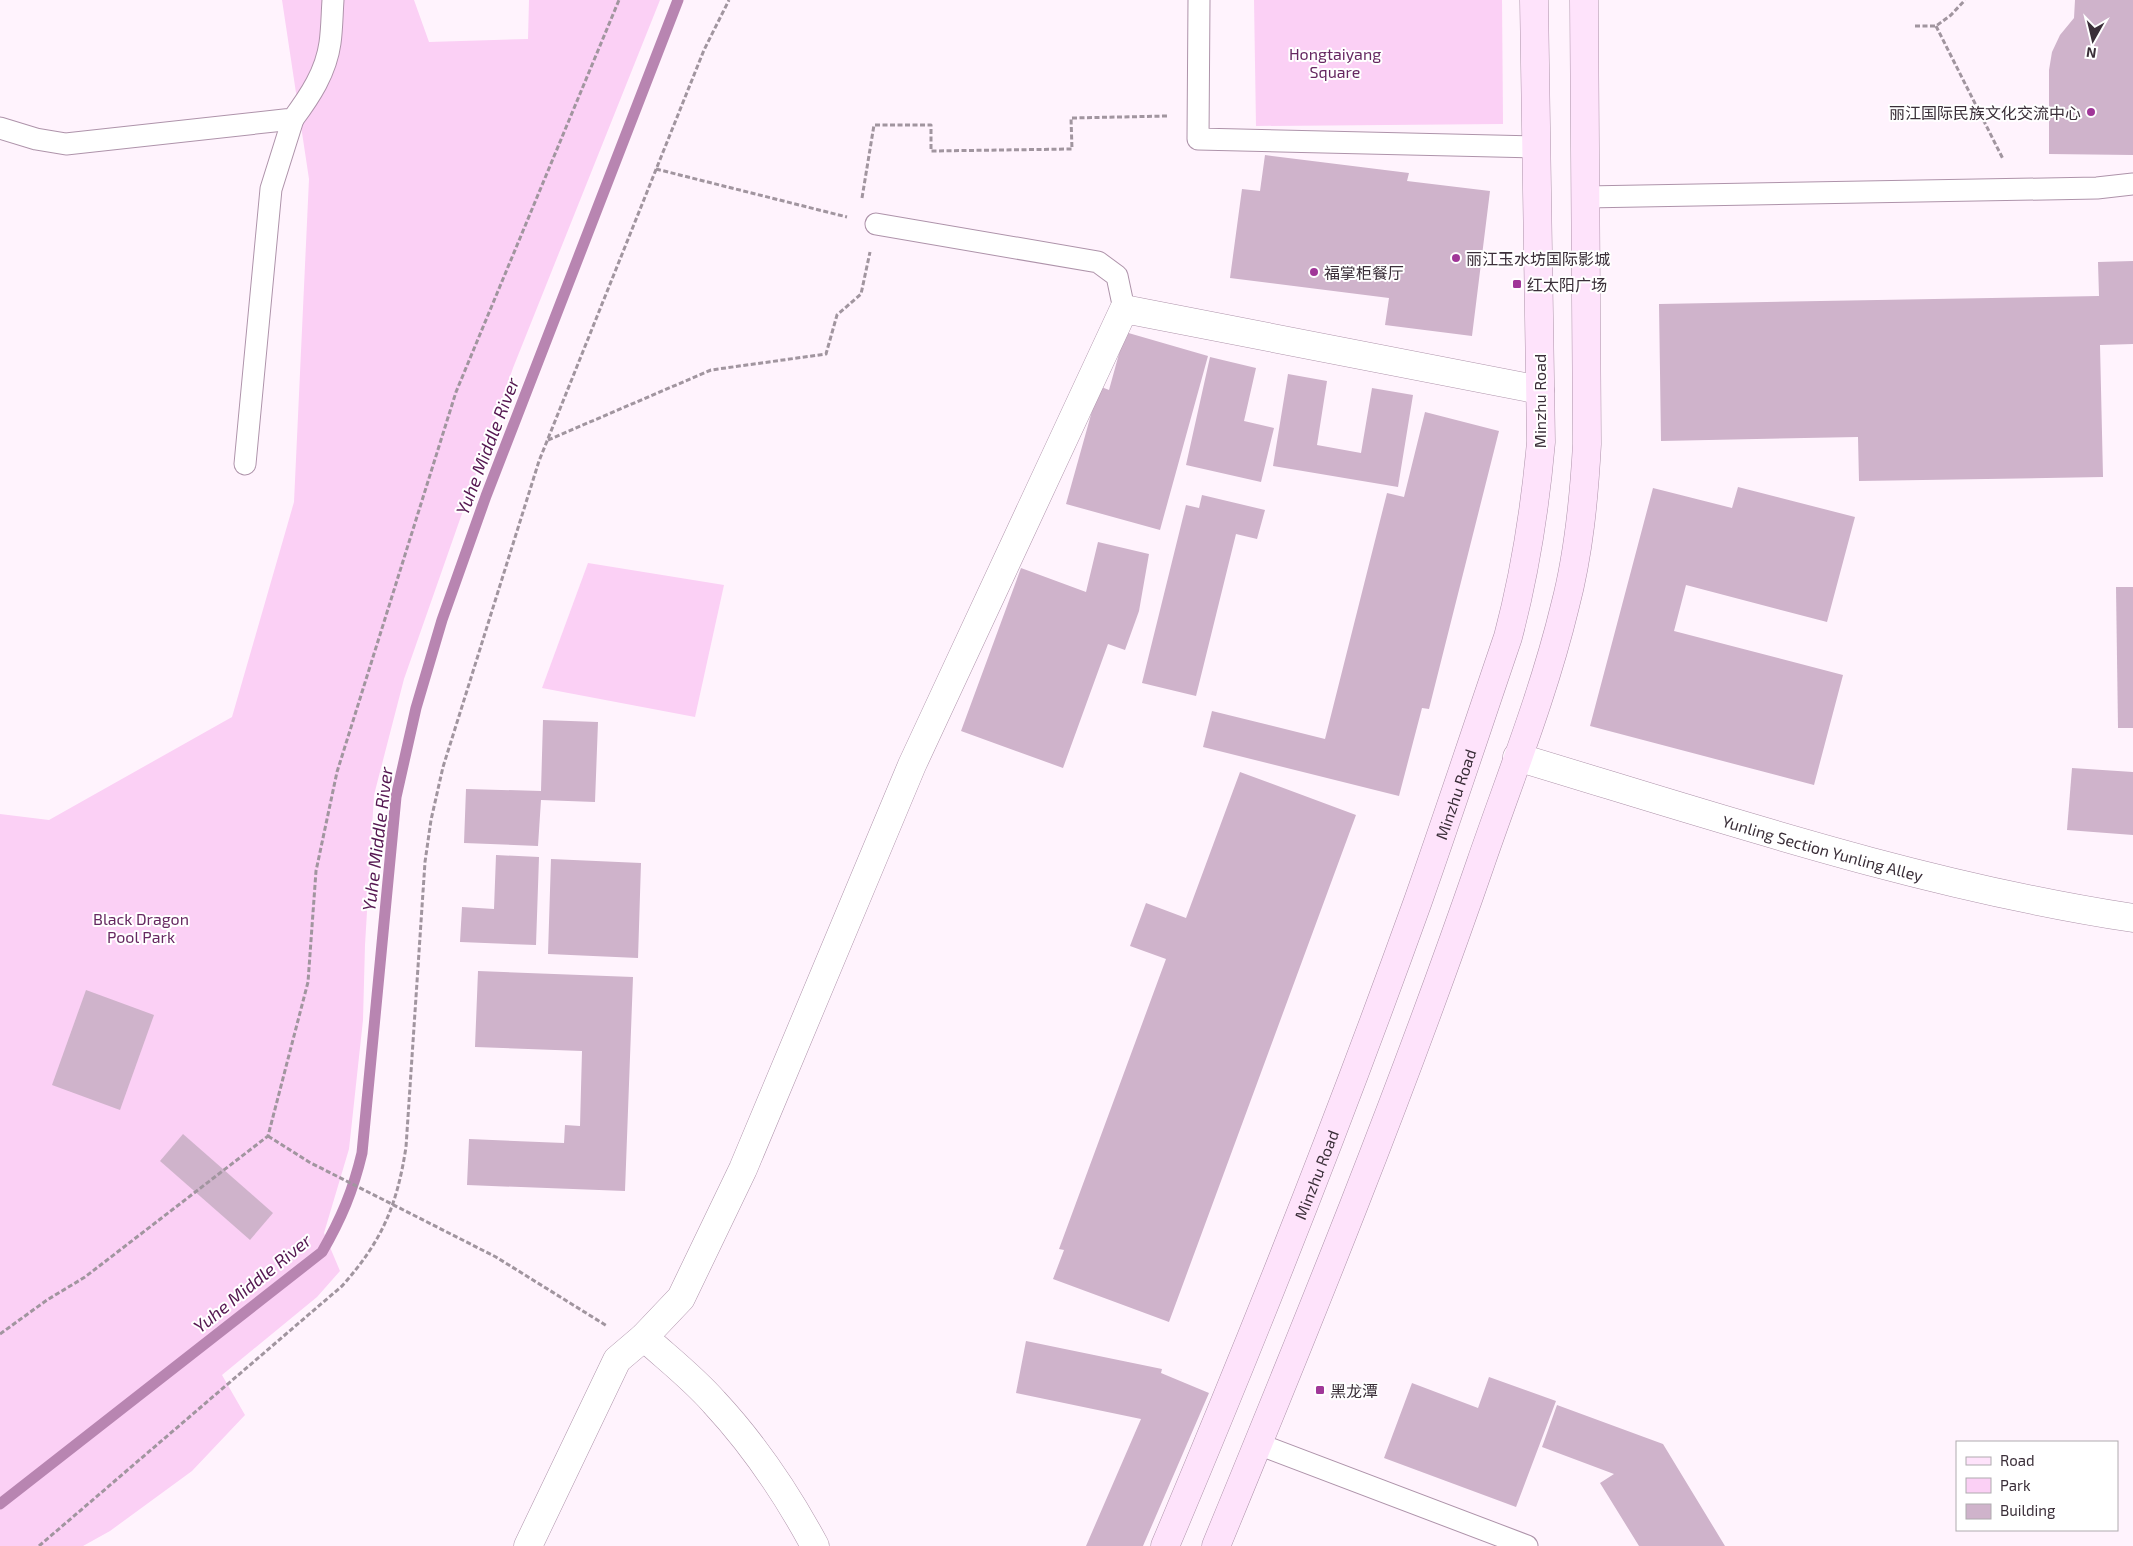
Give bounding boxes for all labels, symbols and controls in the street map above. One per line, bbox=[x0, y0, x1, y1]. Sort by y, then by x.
north arrow bbox=[2068, 15, 2118, 65]
park label: Hongtaiyang Square bbox=[1289, 44, 1381, 81]
text: N bbox=[2085, 44, 2097, 62]
place label: 丽江国际民族文化交流中心 bbox=[1889, 103, 2081, 122]
marker: 丽江国际民族文化交流中心 bbox=[2085, 106, 2097, 118]
place label: 丽江玉水坊国际影城 bbox=[1466, 249, 1610, 268]
marker: 丽江玉水坊国际影城 bbox=[1450, 252, 1462, 264]
place label: 福掌柜餐厅 bbox=[1324, 263, 1404, 282]
marker: 福掌柜餐厅 bbox=[1308, 266, 1320, 278]
place label: 红太阳广场 bbox=[1527, 275, 1607, 294]
marker: 红太阳广场 bbox=[1511, 278, 1523, 290]
street label: Minzhu Road bbox=[1530, 354, 1549, 448]
water label: Yuhe Middle River bbox=[451, 374, 524, 518]
street label: Minzhu Road bbox=[1431, 746, 1479, 842]
water label: Yuhe Middle River bbox=[357, 765, 397, 912]
street label: Yunling Section Yunling Alley bbox=[1720, 810, 1926, 884]
park label: Black Dragon Pool Park bbox=[93, 909, 189, 946]
street label: Minzhu Road bbox=[1290, 1127, 1342, 1222]
water label: Yuhe Middle River bbox=[189, 1228, 316, 1337]
place label: 黑龙潭 bbox=[1330, 1381, 1378, 1400]
marker: 黑龙潭 bbox=[1314, 1384, 1326, 1396]
legend bbox=[1956, 1441, 2118, 1531]
text: Road bbox=[2000, 1451, 2035, 1469]
text: Park bbox=[2000, 1476, 2031, 1494]
text: Building bbox=[2000, 1501, 2056, 1519]

